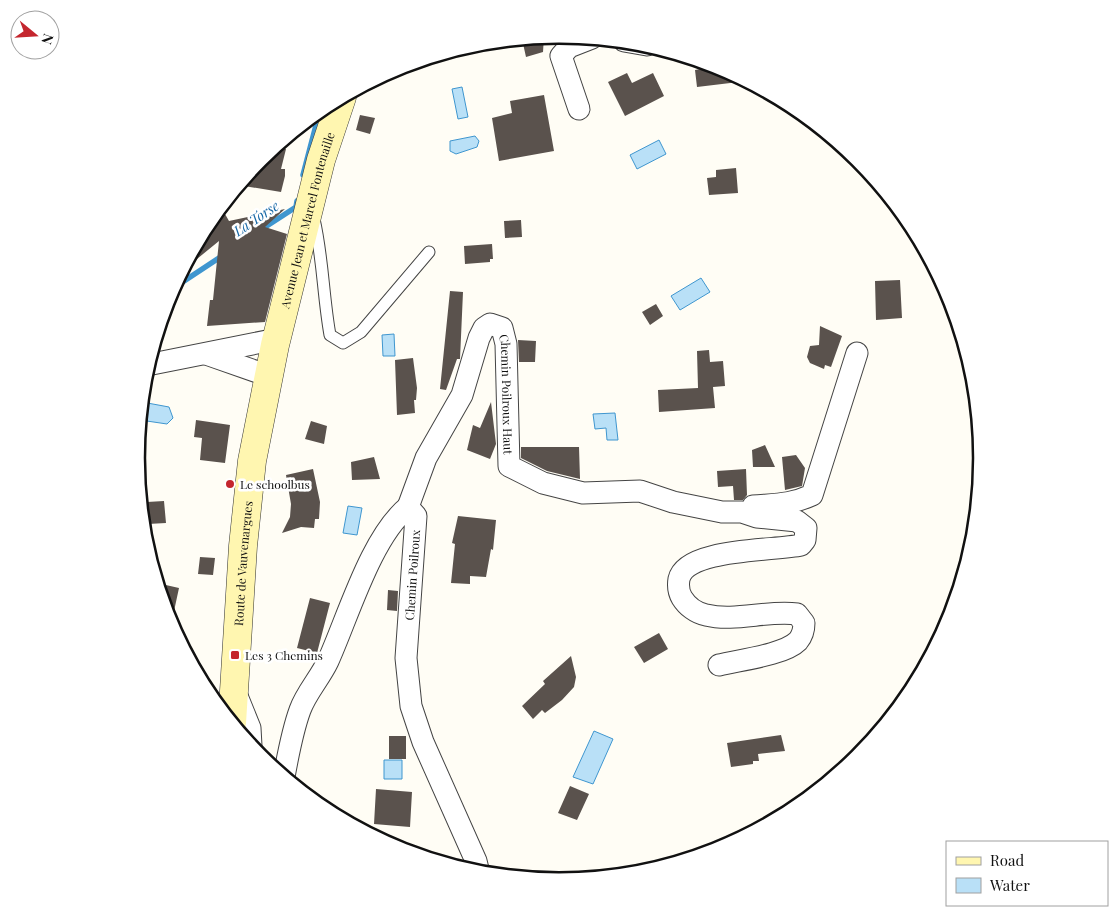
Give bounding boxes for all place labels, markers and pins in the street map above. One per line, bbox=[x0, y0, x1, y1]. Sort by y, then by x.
place label: Le schoolbus bbox=[240, 476, 310, 492]
marker: Le schoolbus bbox=[224, 478, 236, 490]
place label: Les 3 Chemins bbox=[245, 647, 323, 663]
marker: Les 3 Chemins bbox=[229, 649, 241, 661]

